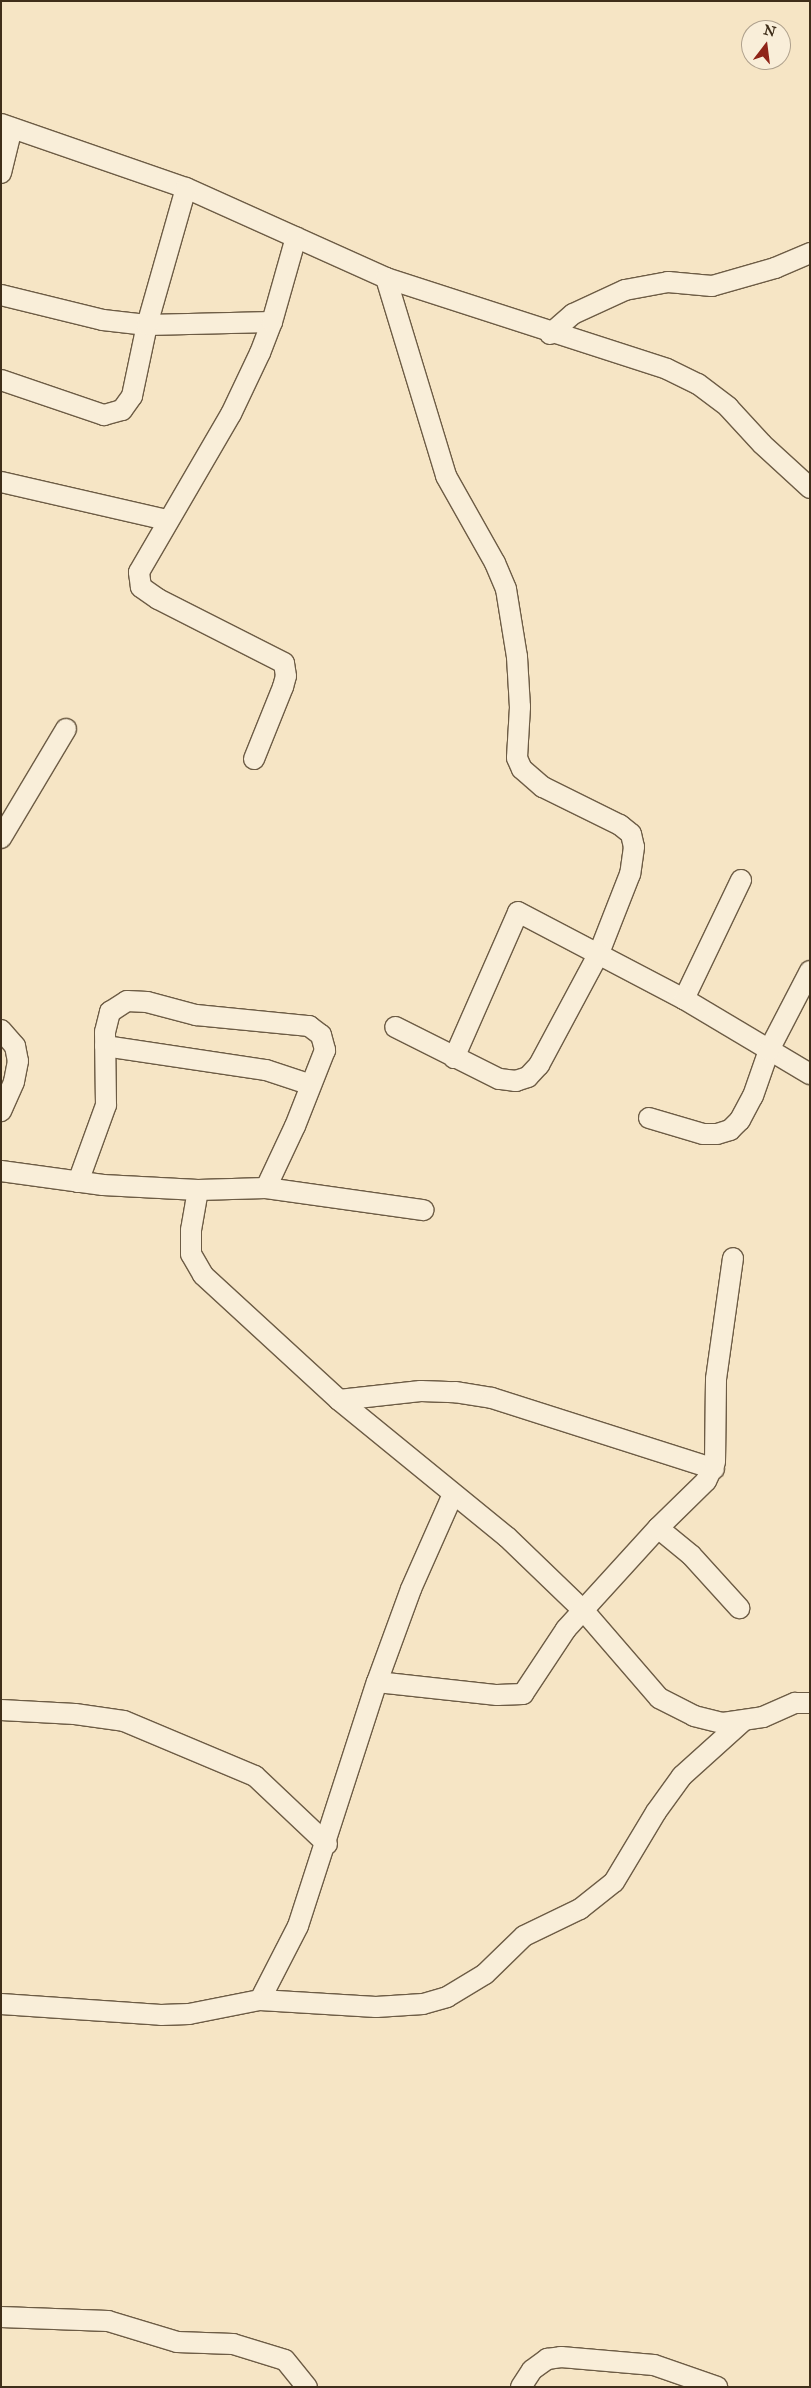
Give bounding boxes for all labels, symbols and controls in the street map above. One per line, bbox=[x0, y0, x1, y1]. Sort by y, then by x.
north arrow bbox=[741, 20, 791, 70]
text: N bbox=[762, 21, 778, 41]

